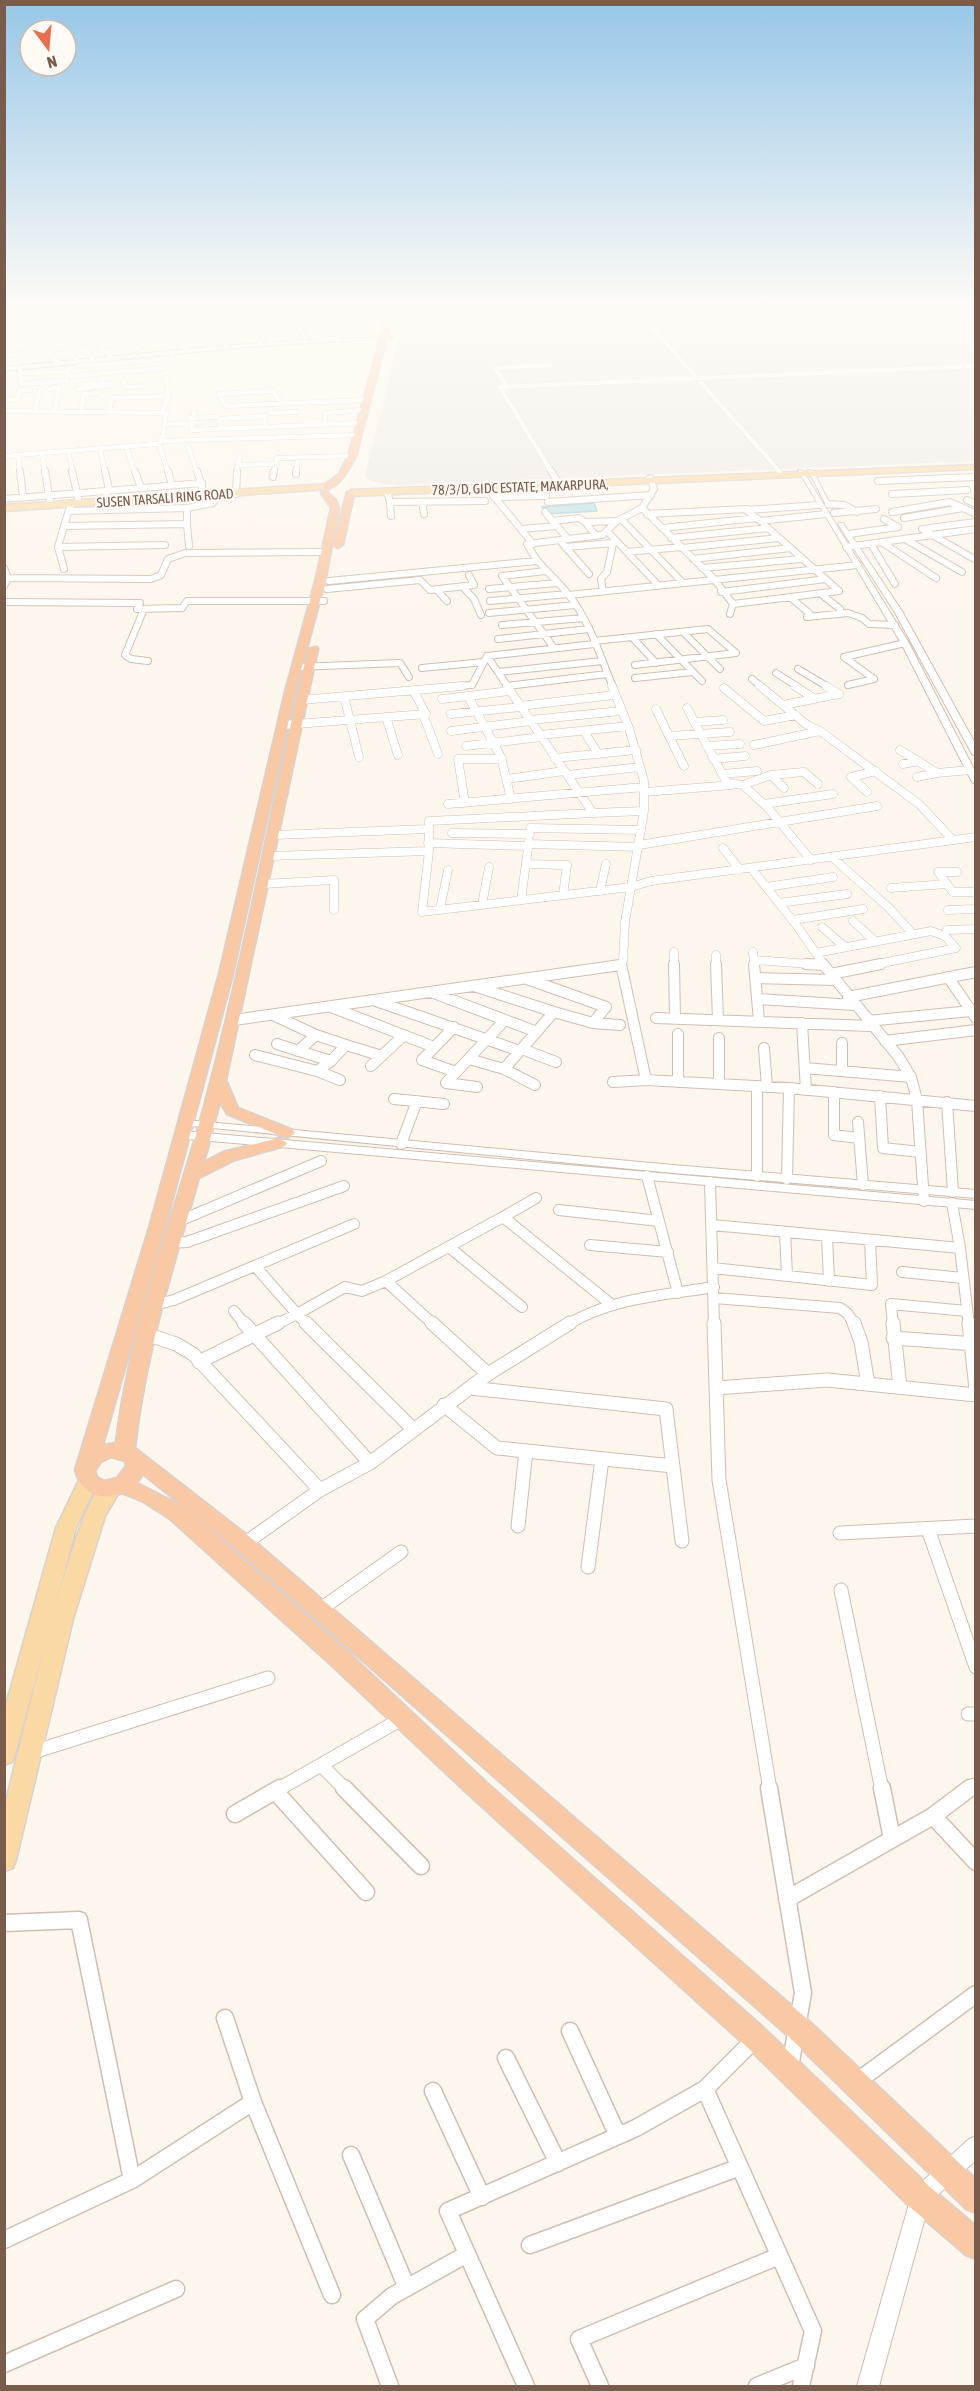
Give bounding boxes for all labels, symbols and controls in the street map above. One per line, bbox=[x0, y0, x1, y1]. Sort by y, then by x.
north arrow bbox=[18, 18, 78, 78]
text: N bbox=[45, 52, 59, 72]
street label: 78/3/D, GIDC ESTATE, MAKARPURA, bbox=[431, 476, 609, 498]
street label: SUSEN TARSALI RING ROAD bbox=[96, 485, 234, 511]

